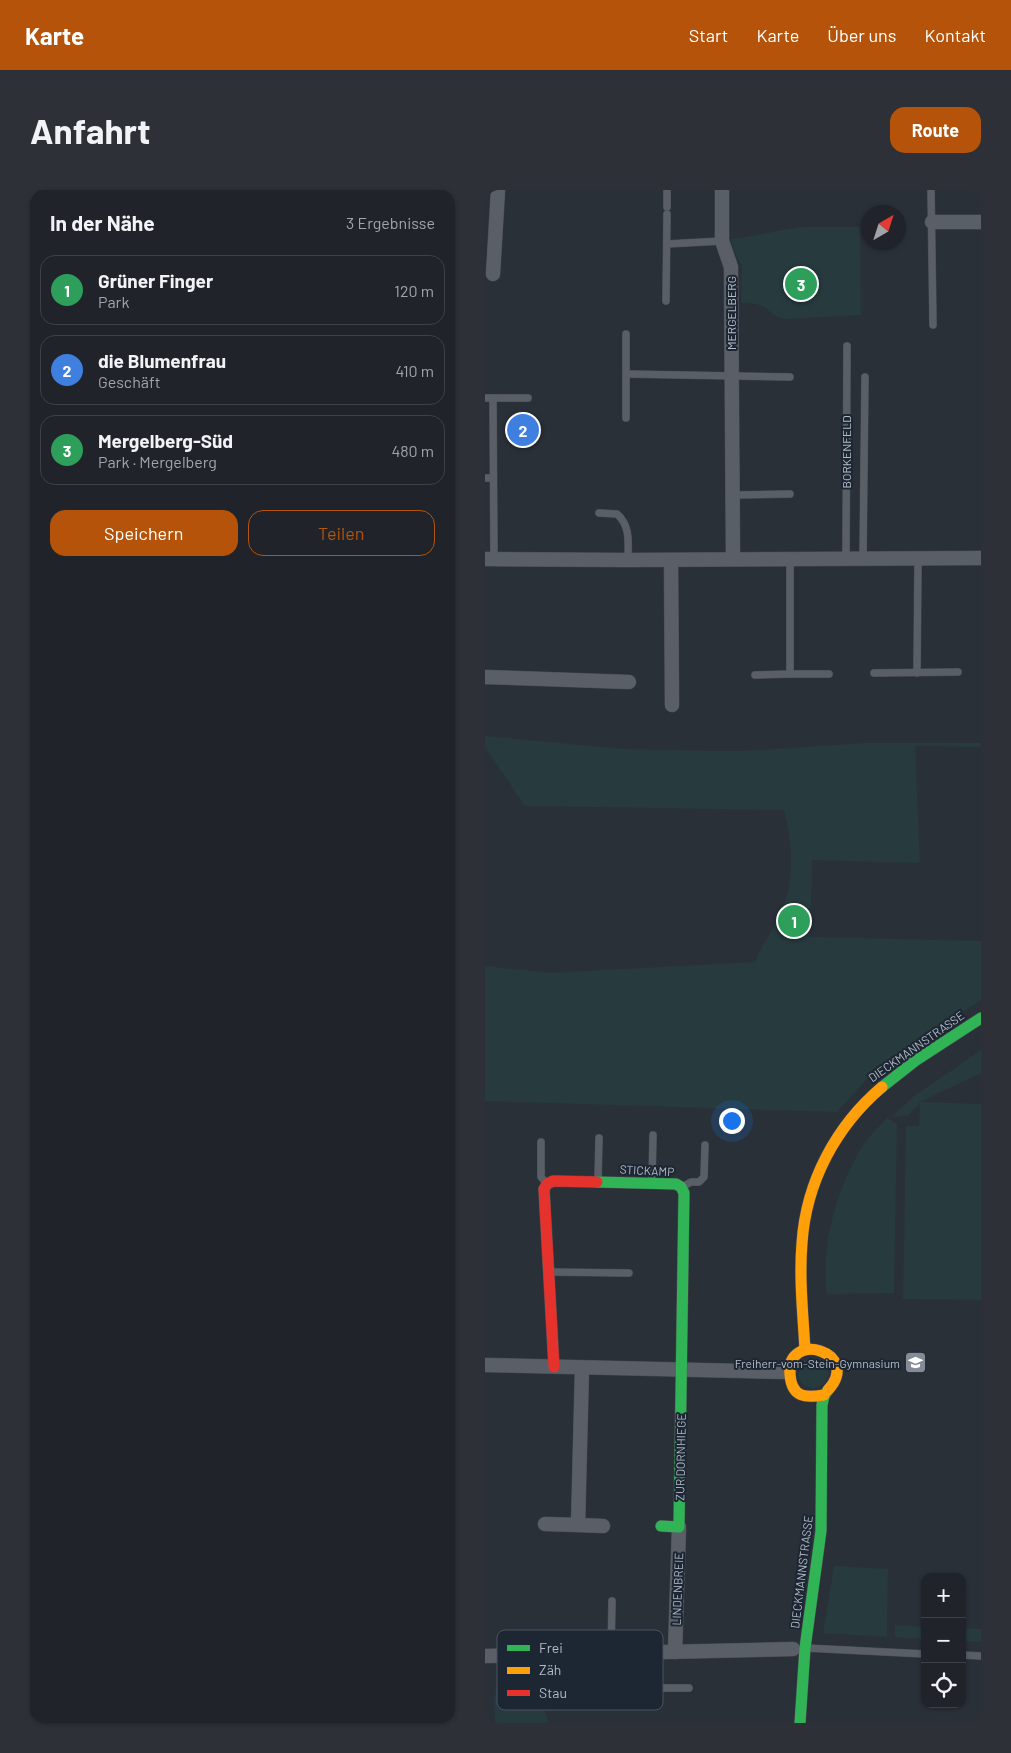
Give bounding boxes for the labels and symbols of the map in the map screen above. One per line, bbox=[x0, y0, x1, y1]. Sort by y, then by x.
north arrow bbox=[861, 205, 906, 250]
pin: 3 bbox=[785, 265, 817, 303]
street label: MERGELBERG bbox=[724, 276, 738, 350]
pin: 2 bbox=[507, 411, 539, 449]
street label: BORKENFELD bbox=[839, 415, 853, 489]
pin: 1 bbox=[778, 902, 810, 940]
street label: DIECKMANNSTRASSE bbox=[865, 1008, 967, 1084]
your location bbox=[719, 1108, 745, 1134]
street label: STICKAMP bbox=[619, 1162, 675, 1178]
school or university icon: Freiherr-vom-Stein-Gymnasium bbox=[904, 1351, 928, 1375]
place label: Freiherr-vom-Stein-Gymnasium bbox=[735, 1356, 900, 1370]
street label: ZUR DORNHIEGE bbox=[672, 1413, 688, 1501]
street label: DIECKMANNSTRASSE bbox=[787, 1515, 815, 1629]
street label: LINDENBREIE bbox=[669, 1552, 685, 1626]
legend bbox=[497, 1630, 663, 1710]
text: Frei bbox=[539, 1639, 563, 1656]
text: Zäh bbox=[539, 1661, 561, 1678]
text: Stau bbox=[539, 1684, 567, 1701]

